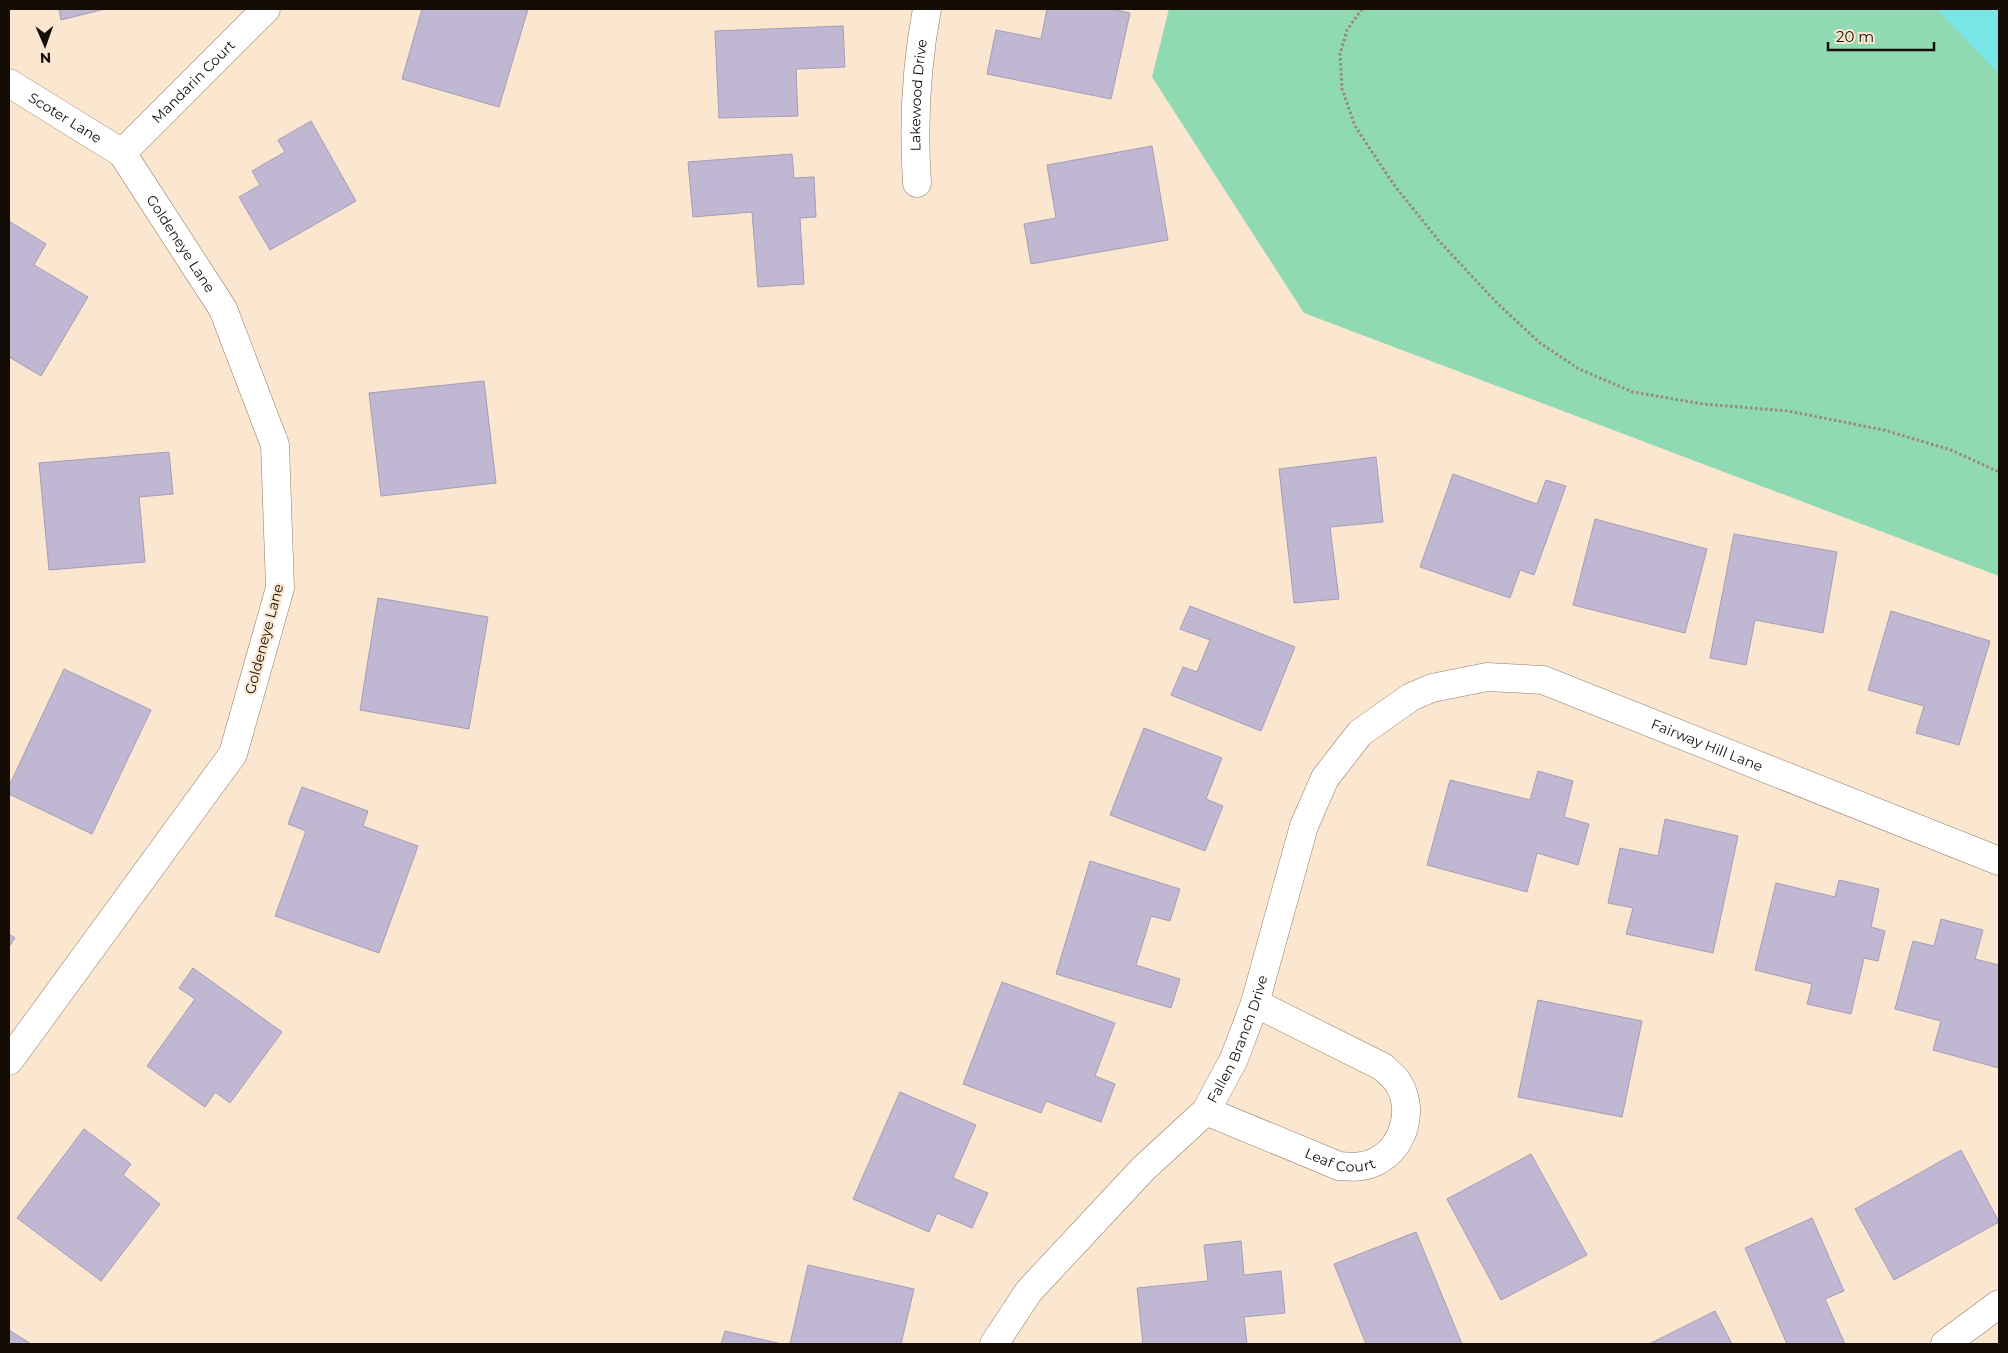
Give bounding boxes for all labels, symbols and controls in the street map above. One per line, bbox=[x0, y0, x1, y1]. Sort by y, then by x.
north arrow bbox=[20, 20, 70, 70]
scale bar bbox=[1828, 20, 1934, 52]
text: 20 m bbox=[1836, 27, 1874, 46]
street label: Mandarin Court bbox=[148, 36, 239, 127]
street label: Lakewood Drive bbox=[906, 38, 931, 151]
text: N bbox=[39, 49, 51, 67]
street label: Scoter Lane bbox=[25, 88, 105, 147]
street label: Goldeneye Lane bbox=[142, 191, 219, 296]
street label: Goldeneye Lane bbox=[241, 582, 287, 696]
street label: Fairway Hill Lane bbox=[1649, 715, 1766, 775]
street label: Fallen Branch Drive bbox=[1203, 973, 1271, 1106]
street label: Leaf Court bbox=[1302, 1144, 1378, 1176]

